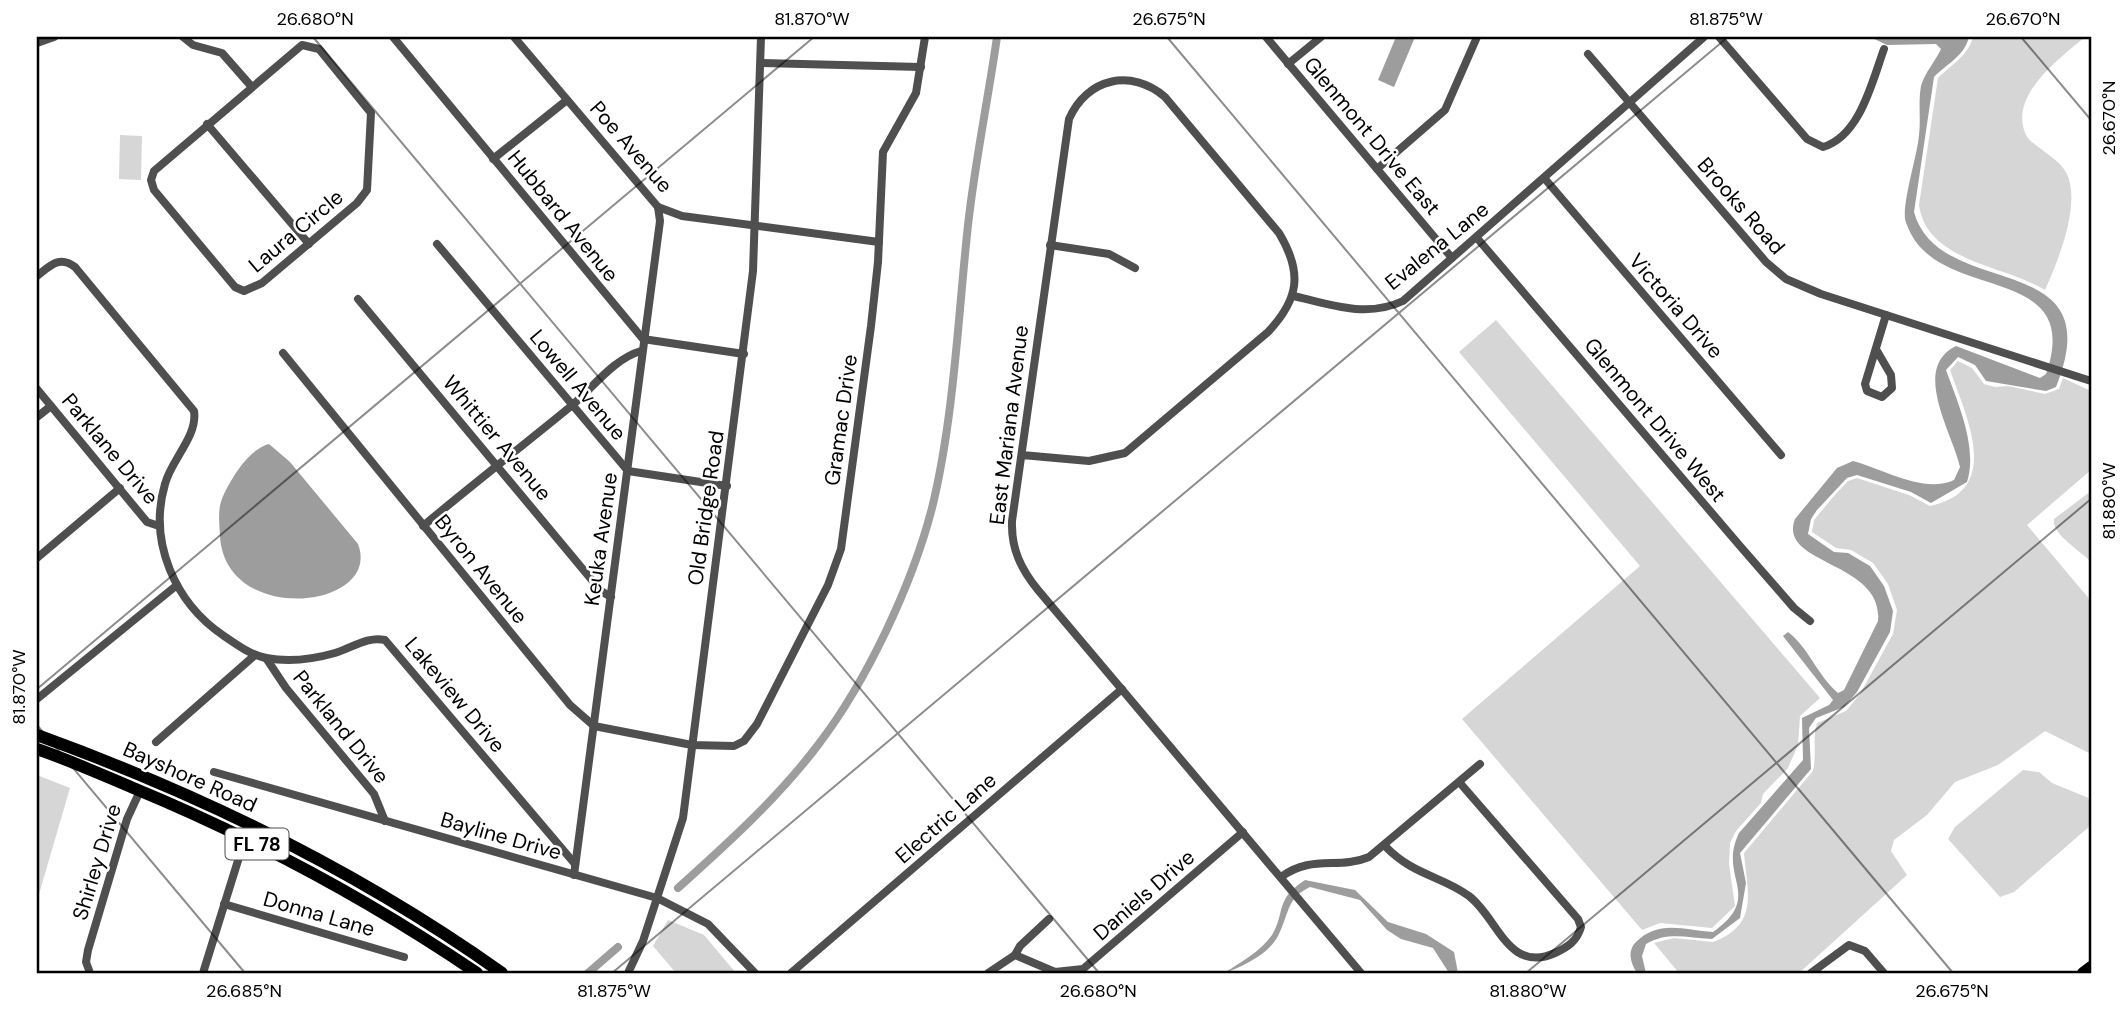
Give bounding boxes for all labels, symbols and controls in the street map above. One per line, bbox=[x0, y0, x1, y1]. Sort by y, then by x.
text: 26.680°N bbox=[276, 7, 354, 31]
text: 81.870°W bbox=[774, 7, 850, 31]
text: 26.675°N bbox=[1132, 7, 1206, 31]
text: 81.875°W bbox=[1689, 7, 1763, 31]
text: 26.670°N bbox=[1985, 7, 2061, 31]
street label: Glenmont Drive East bbox=[1297, 51, 1447, 221]
text: 26.670°N bbox=[2097, 80, 2121, 156]
street label: Poe Avenue bbox=[583, 95, 679, 199]
street label: Hubbard Avenue bbox=[501, 144, 625, 288]
street label: Brooks Road bbox=[1691, 152, 1791, 260]
street label: Laura Circle bbox=[243, 183, 349, 279]
street label: Evalena Lane bbox=[1379, 195, 1495, 297]
street label: Victoria Drive bbox=[1623, 247, 1730, 365]
street label: Lowell Avenue bbox=[523, 324, 633, 446]
street label: East Mariana Avenue bbox=[983, 324, 1035, 526]
street label: Glenmont Drive West bbox=[1578, 332, 1732, 508]
street label: Gramac Drive bbox=[818, 352, 864, 488]
street label: Whittier Avenue bbox=[436, 369, 558, 507]
street label: Parklane Drive bbox=[55, 388, 165, 510]
street label: Old Bridge Road bbox=[681, 429, 731, 587]
text: 81.880°W bbox=[2097, 462, 2121, 540]
street label: Keuka Avenue bbox=[578, 470, 624, 607]
street label: Byron Avenue bbox=[428, 508, 534, 630]
street label: Lakeview Drive bbox=[398, 631, 512, 759]
text: 81.870°W bbox=[7, 649, 31, 725]
street label: Parkland Drive bbox=[287, 665, 395, 790]
street label: Bayshore Road bbox=[119, 735, 261, 819]
street label: Electric Lane bbox=[890, 766, 1003, 870]
street label: Shirley Drive bbox=[66, 800, 128, 924]
street label: Bayline Drive bbox=[437, 805, 565, 867]
road number: FL 78 bbox=[226, 828, 288, 860]
street label: Daniels Drive bbox=[1087, 843, 1201, 947]
street label: Donna Lane bbox=[260, 885, 378, 943]
text: 26.685°N bbox=[206, 979, 282, 1003]
text: 81.875°W bbox=[577, 979, 651, 1003]
text: 26.680°N bbox=[1059, 979, 1137, 1003]
text: 81.880°W bbox=[1489, 979, 1567, 1003]
text: 26.675°N bbox=[1915, 979, 1989, 1003]

